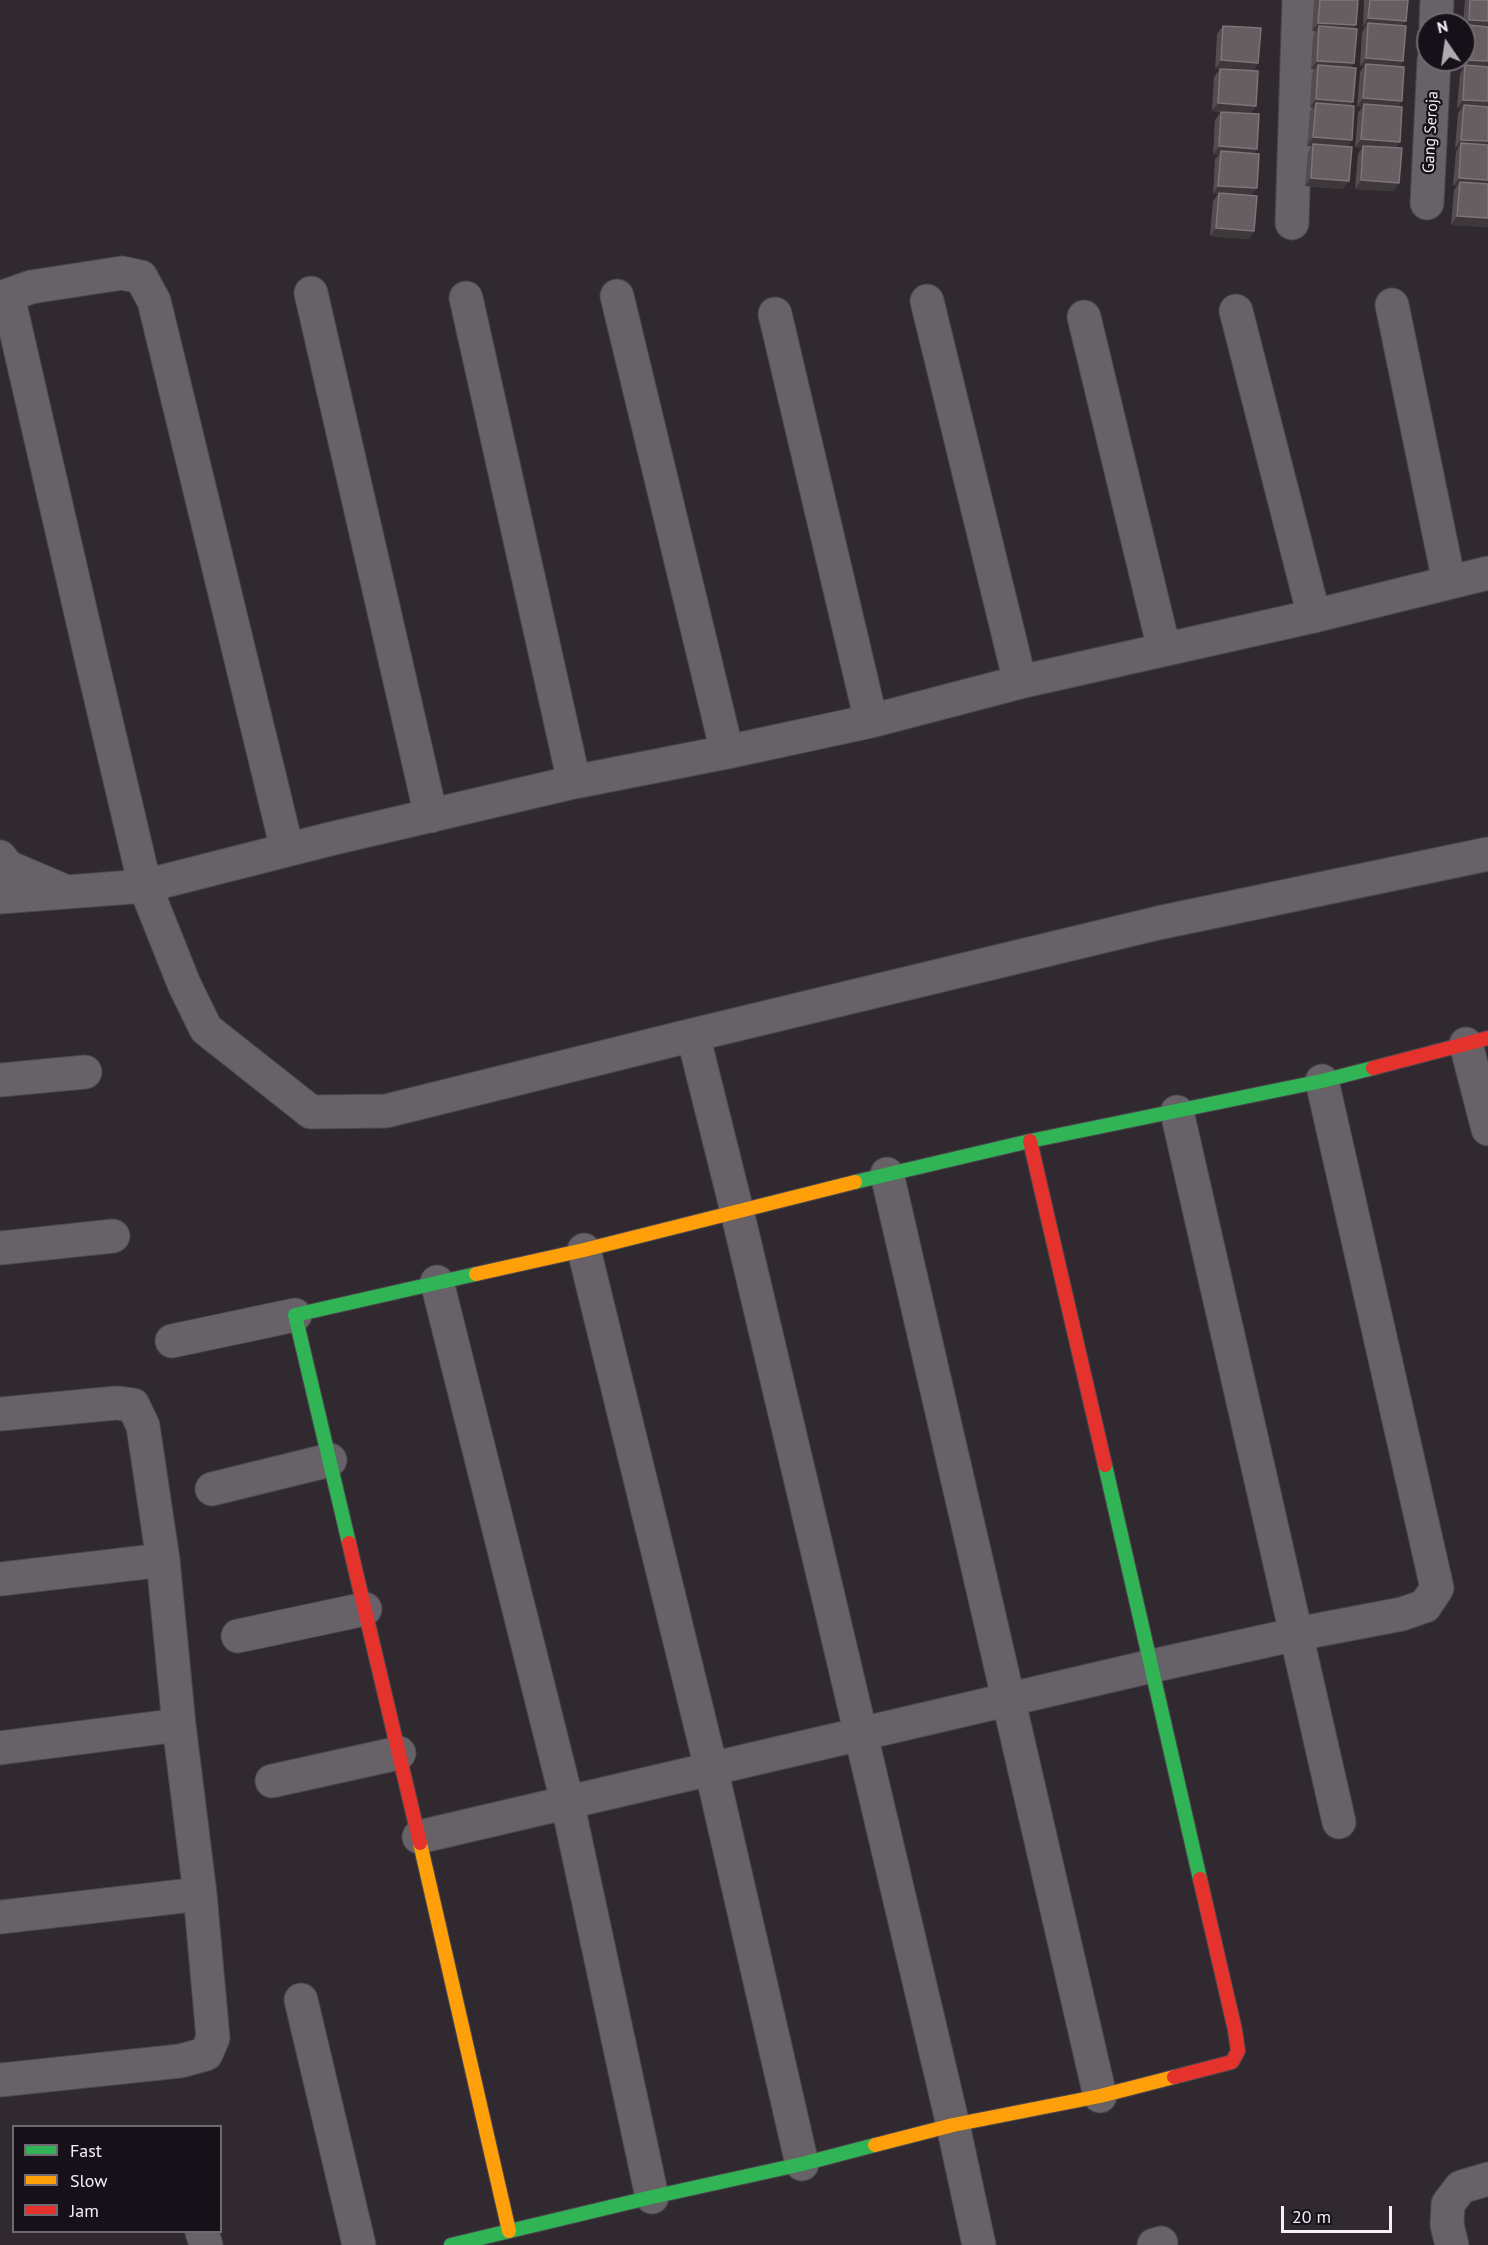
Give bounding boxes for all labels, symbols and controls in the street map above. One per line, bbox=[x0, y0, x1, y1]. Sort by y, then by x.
north arrow bbox=[1416, 12, 1476, 72]
text: N bbox=[1435, 15, 1450, 37]
street label: Gang Seroja bbox=[1419, 90, 1443, 174]
legend bbox=[12, 2125, 222, 2233]
text: Fast bbox=[70, 2139, 102, 2162]
text: Slow bbox=[70, 2169, 108, 2192]
scale bar bbox=[1284, 2194, 1395, 2232]
text: Jam bbox=[70, 2199, 99, 2222]
text: 20 m bbox=[1292, 2205, 1331, 2228]

